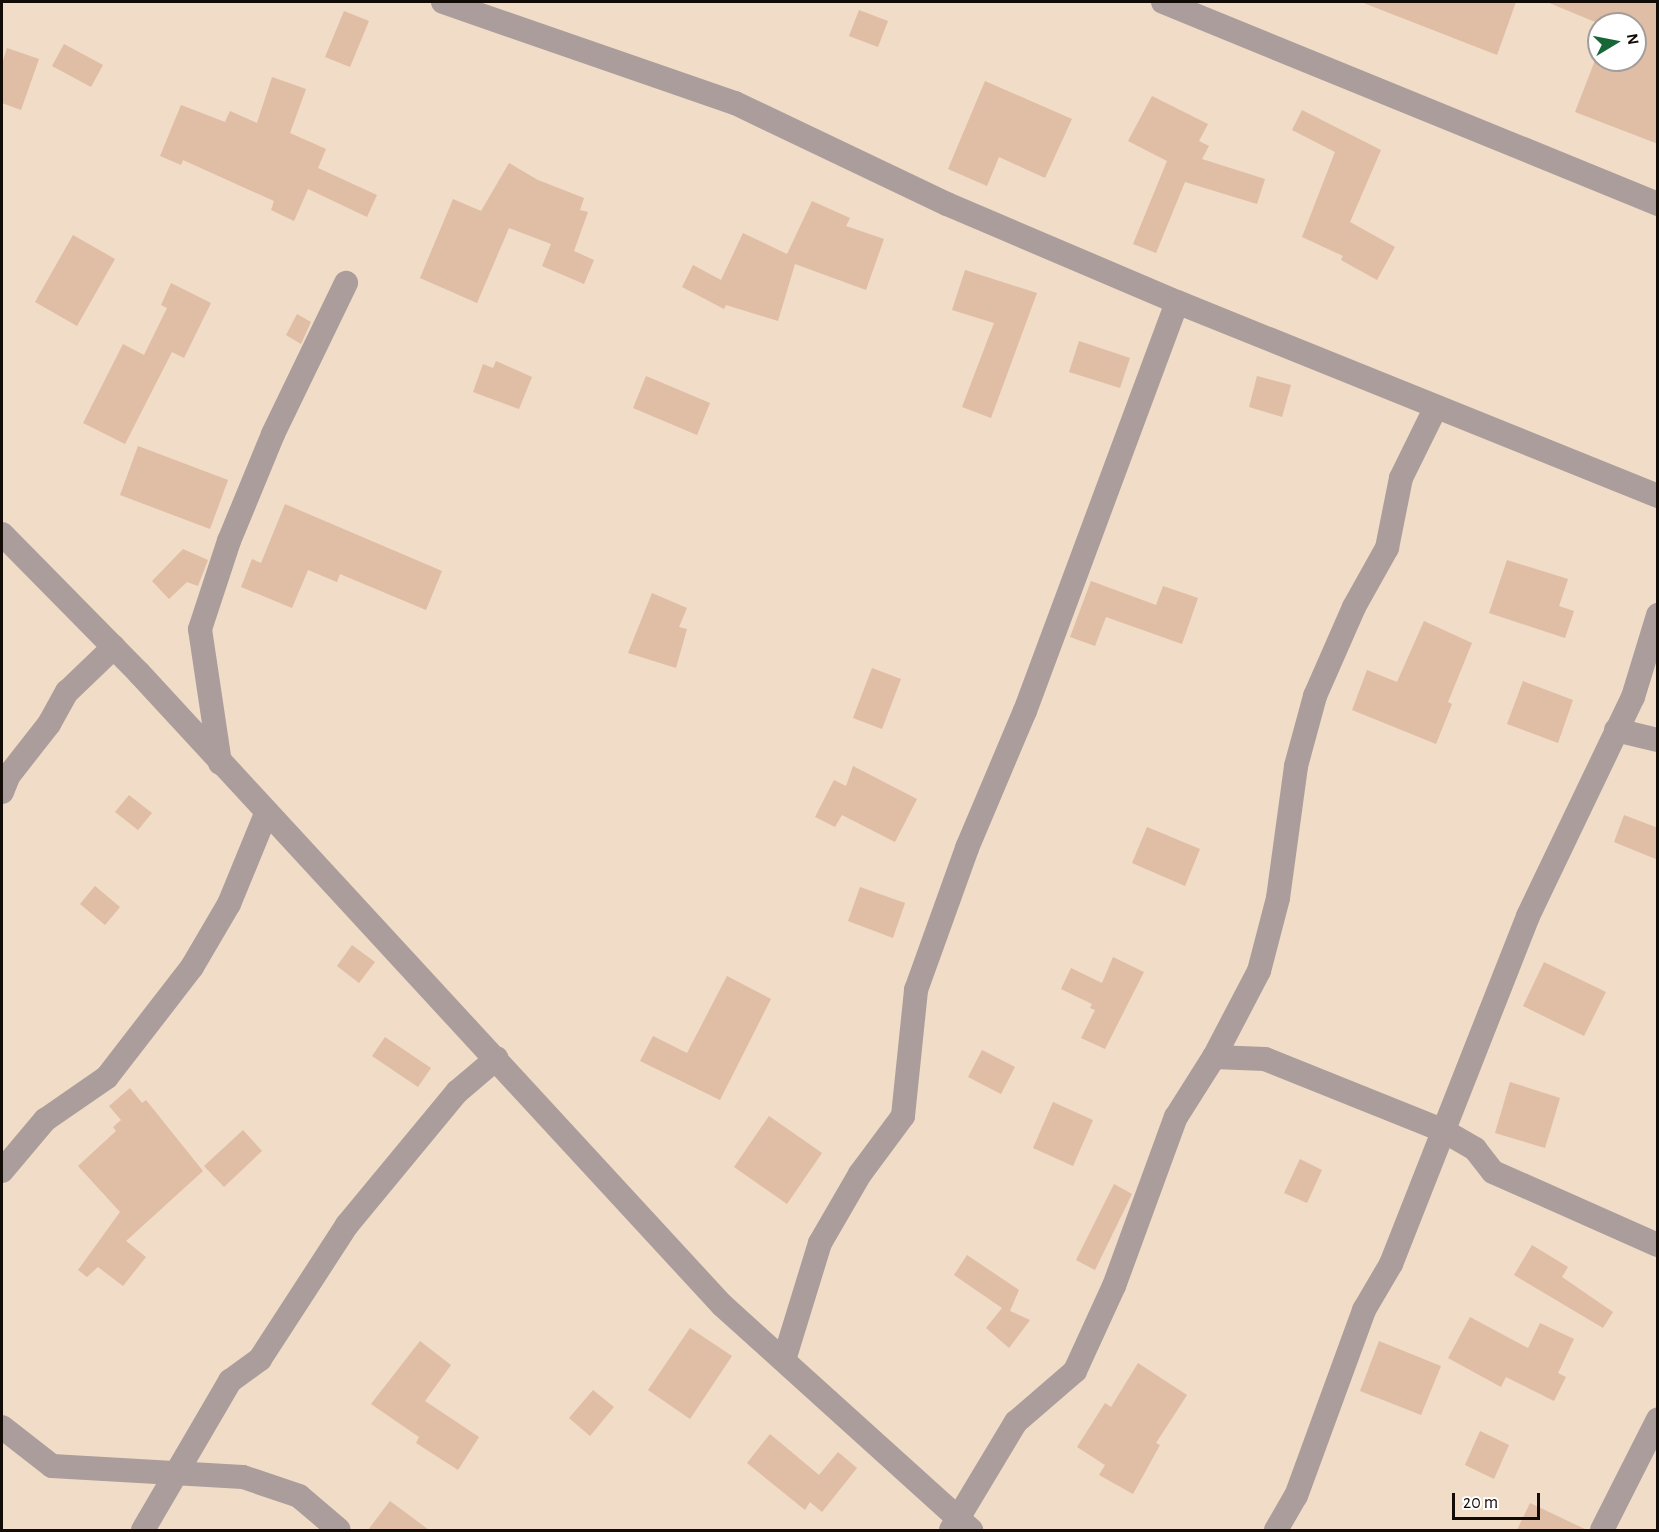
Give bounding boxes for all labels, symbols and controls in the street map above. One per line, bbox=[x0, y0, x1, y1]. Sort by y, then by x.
north arrow bbox=[1587, 12, 1647, 72]
text: N bbox=[1624, 32, 1642, 46]
scale bar bbox=[1455, 1481, 1544, 1519]
text: 20 m bbox=[1463, 1494, 1498, 1512]

